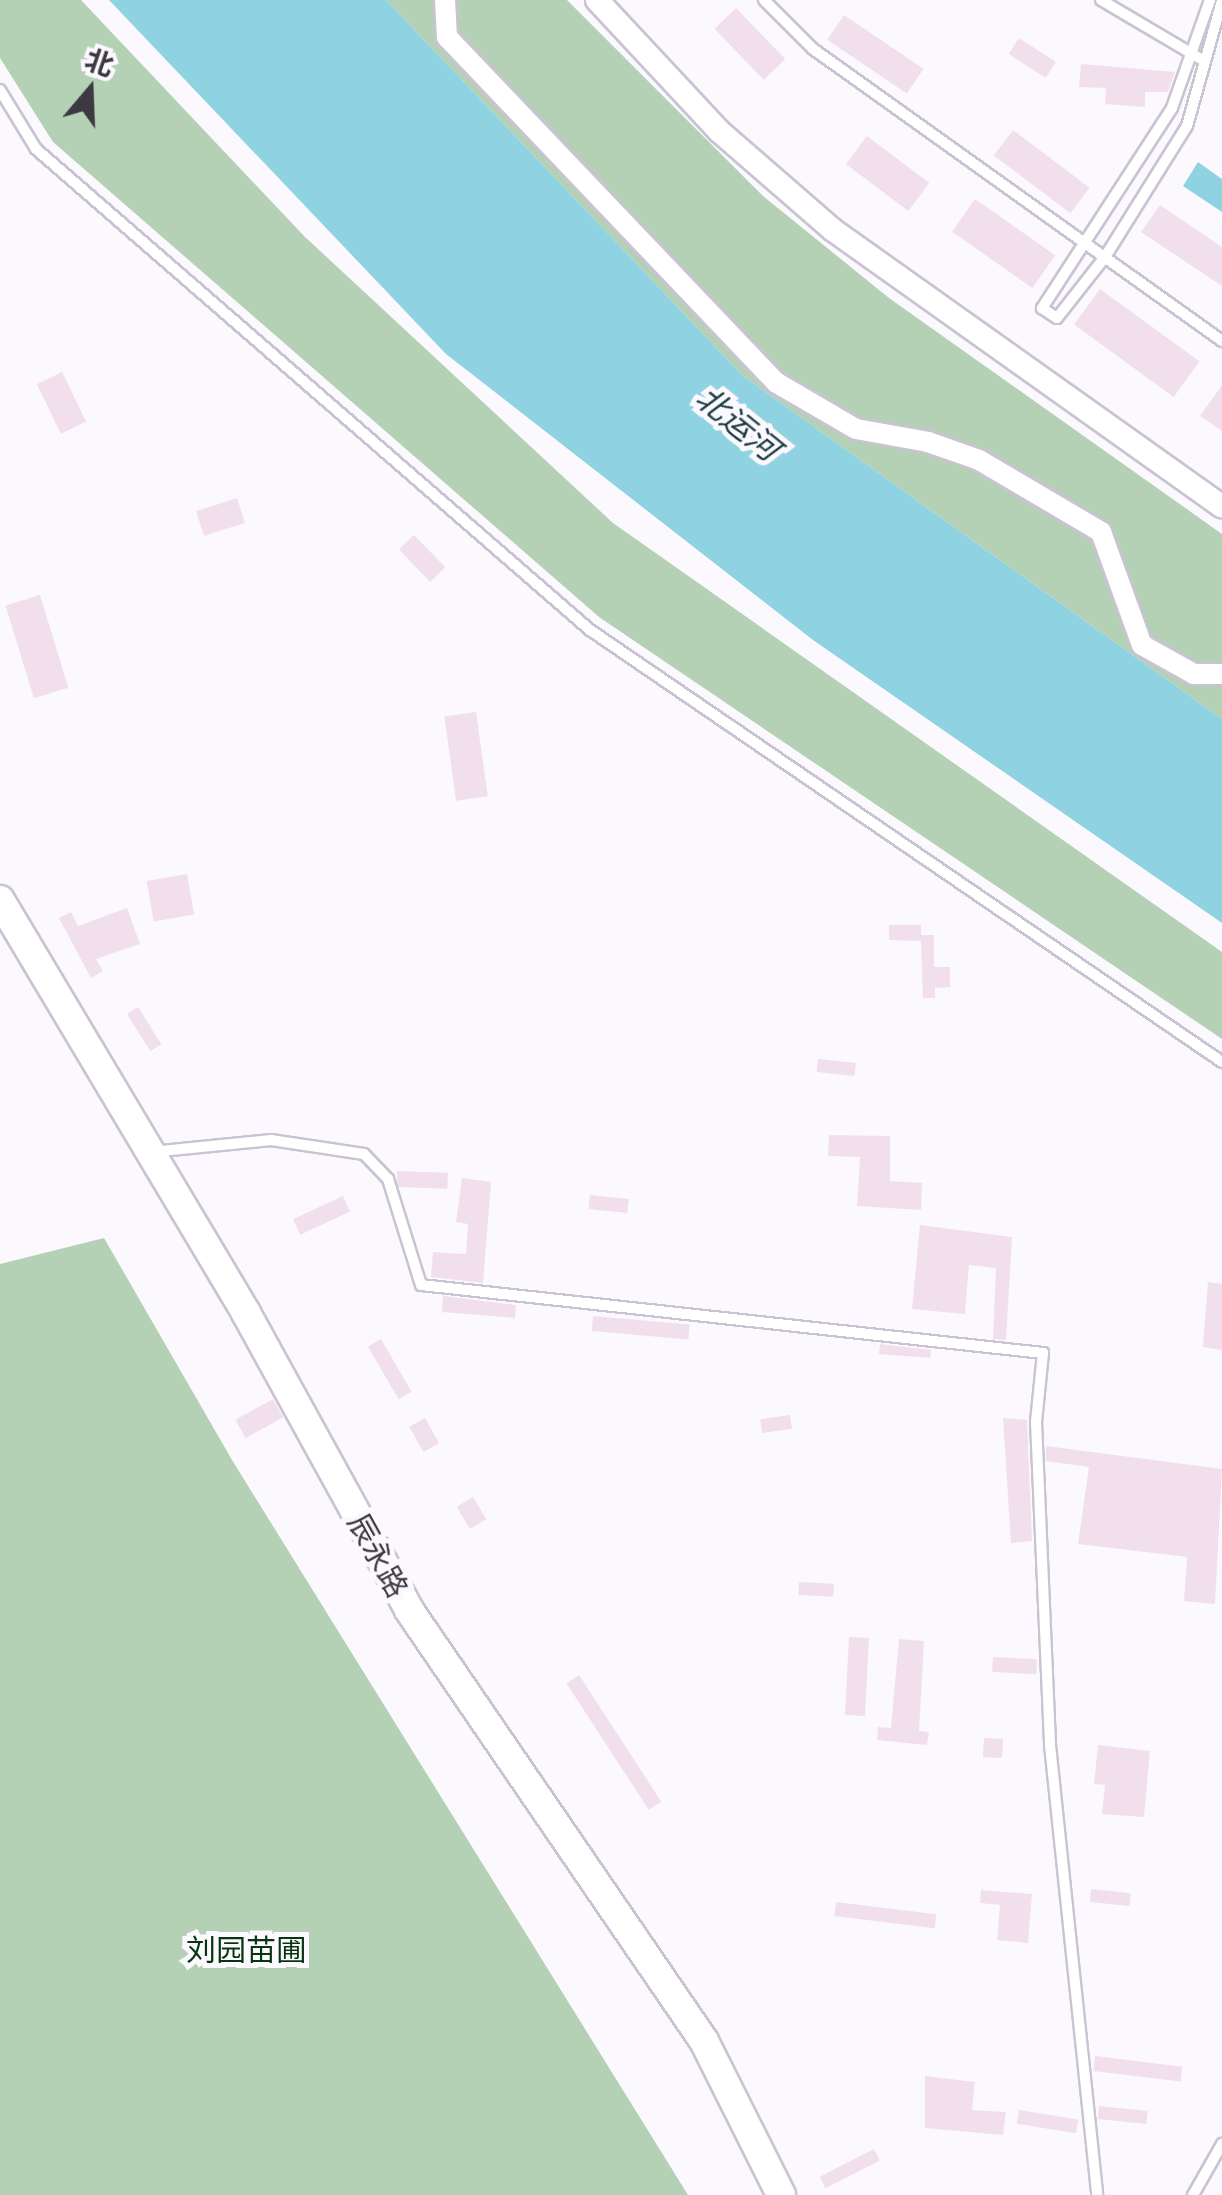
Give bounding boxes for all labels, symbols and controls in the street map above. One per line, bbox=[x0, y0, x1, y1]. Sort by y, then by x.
north arrow bbox=[40, 40, 140, 140]
text: 北 bbox=[81, 41, 119, 82]
water label: 北运河 bbox=[689, 378, 787, 468]
street label: 辰永路 bbox=[341, 1507, 417, 1603]
park label: 刘园苗圃 bbox=[186, 1931, 306, 1967]

